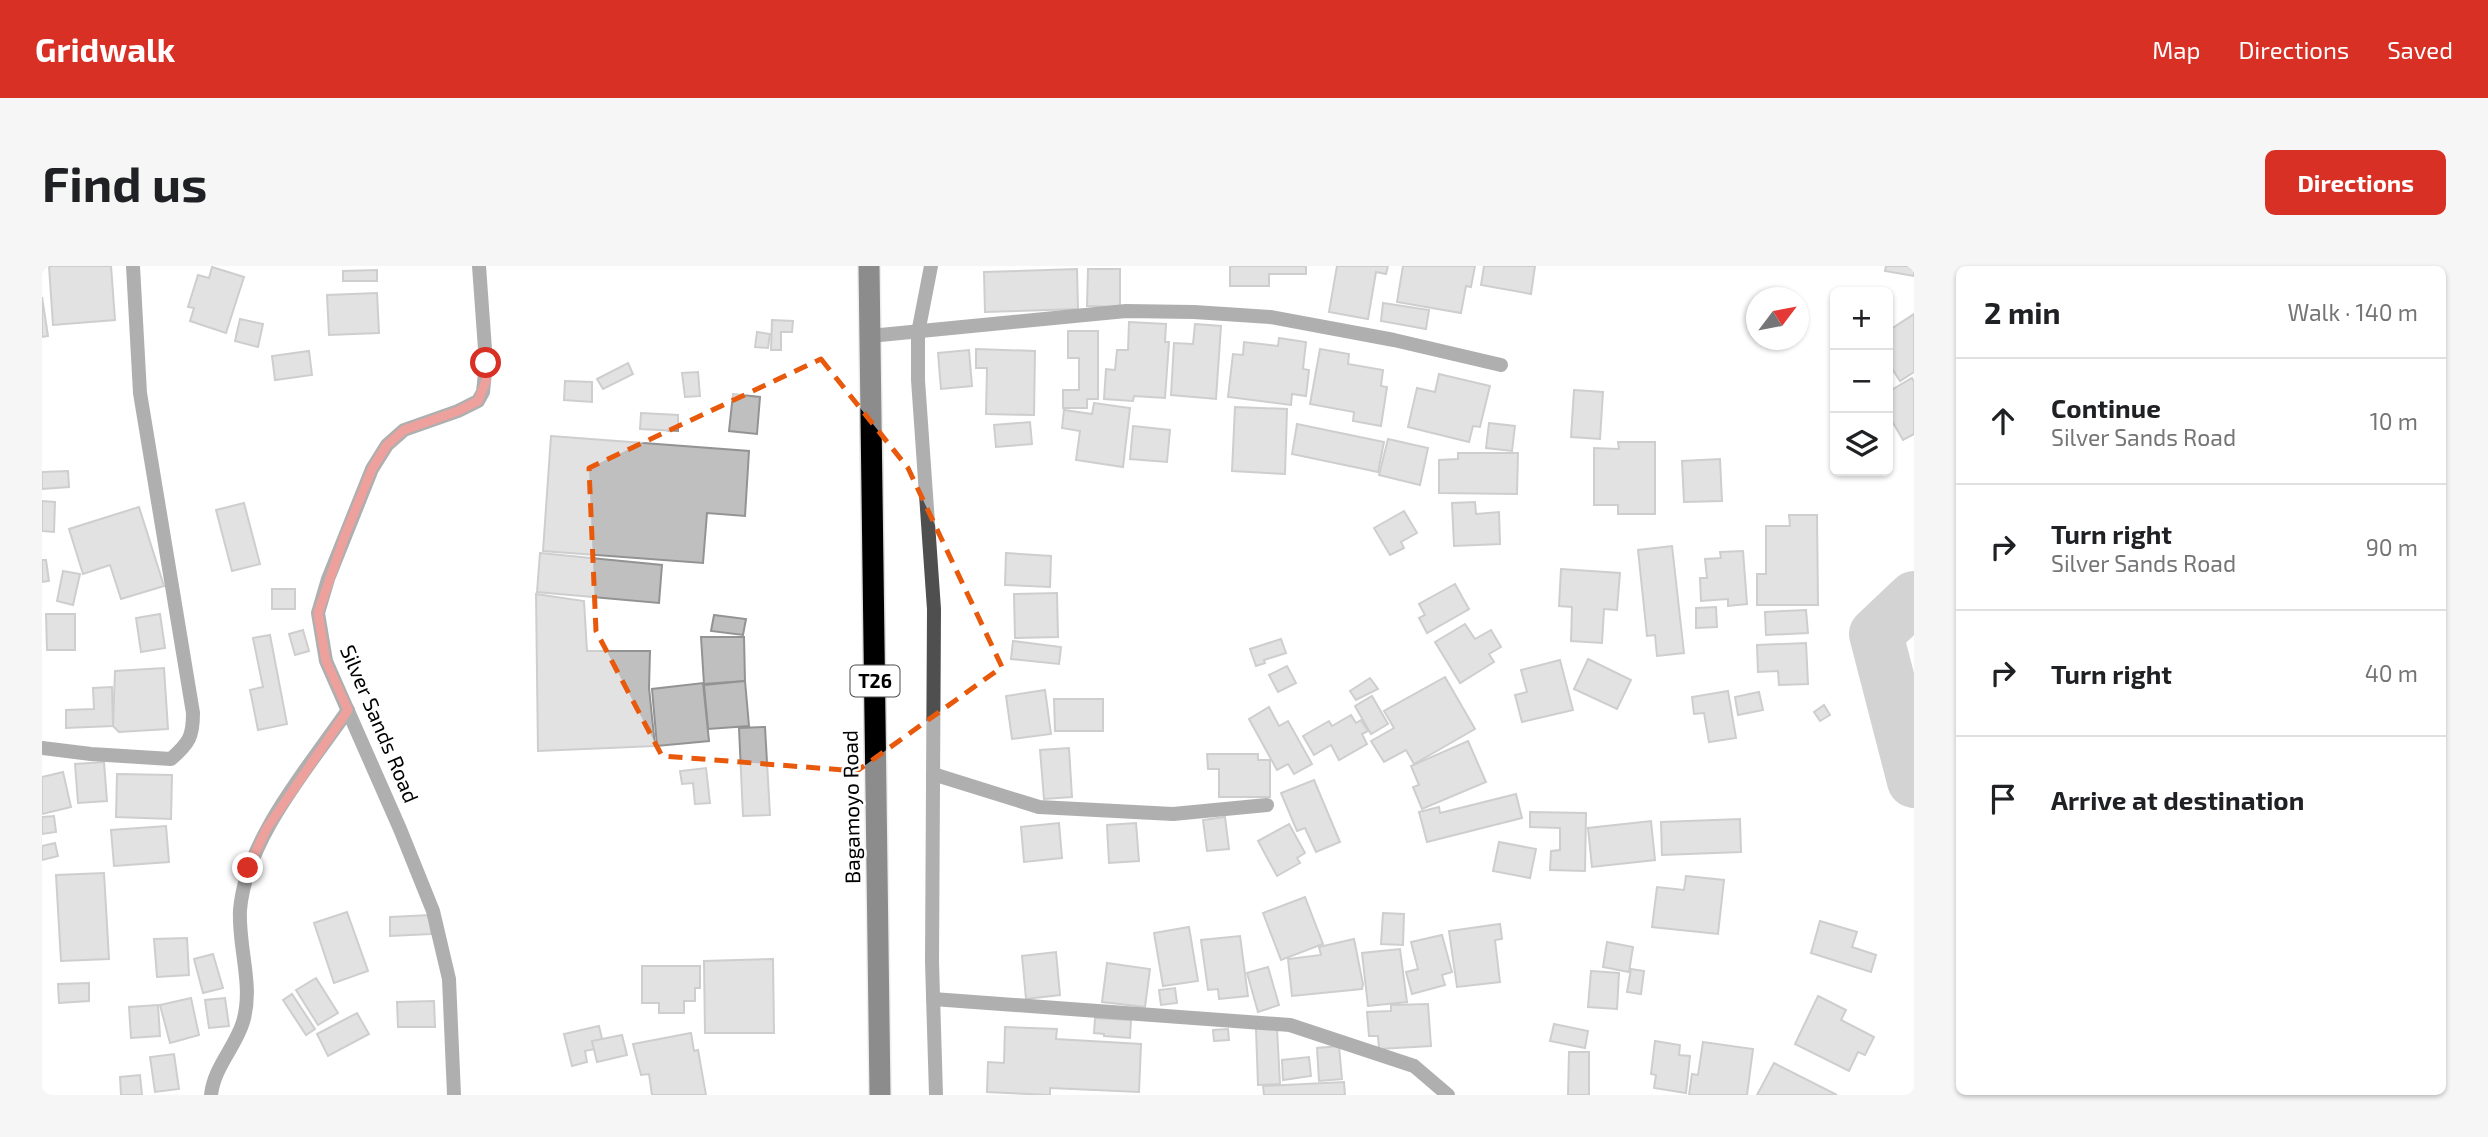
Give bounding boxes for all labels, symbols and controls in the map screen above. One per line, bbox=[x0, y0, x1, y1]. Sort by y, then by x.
text: Gridwalk bbox=[35, 29, 175, 69]
text: Map bbox=[2152, 35, 2200, 64]
text: Directions bbox=[2238, 35, 2349, 64]
text: Saved bbox=[2387, 35, 2453, 64]
button: Directions bbox=[2265, 150, 2446, 215]
text: Find us bbox=[42, 153, 207, 212]
north arrow bbox=[1746, 287, 1809, 350]
map controls bbox=[1830, 287, 1893, 476]
button: + bbox=[1830, 287, 1893, 350]
text: 2 min bbox=[1984, 294, 2061, 330]
text: Walk · 140 m bbox=[2287, 298, 2418, 326]
route start bbox=[470, 347, 501, 378]
button: − bbox=[1830, 350, 1893, 413]
text: Continue bbox=[2051, 392, 2161, 423]
icon: ahead bbox=[1984, 402, 2022, 440]
text: 10 m bbox=[2370, 407, 2418, 435]
button: layers bbox=[1830, 413, 1893, 476]
text: Silver Sands Road bbox=[2051, 423, 2236, 451]
text: Turn right bbox=[2051, 518, 2172, 549]
icon: right bbox=[1984, 528, 2022, 566]
text: 90 m bbox=[2366, 533, 2418, 561]
text: Silver Sands Road bbox=[2051, 549, 2236, 577]
street label: Silver Sands Road bbox=[336, 641, 425, 806]
icon: right bbox=[1984, 654, 2022, 692]
text: Turn right bbox=[2051, 658, 2172, 689]
text: 40 m bbox=[2365, 659, 2418, 687]
road number: T26 bbox=[850, 666, 900, 696]
street label: Bagamoyo Road bbox=[837, 730, 864, 884]
icon: arrive bbox=[1984, 780, 2022, 818]
text: Arrive at destination bbox=[2051, 784, 2304, 815]
route end bbox=[232, 852, 263, 883]

